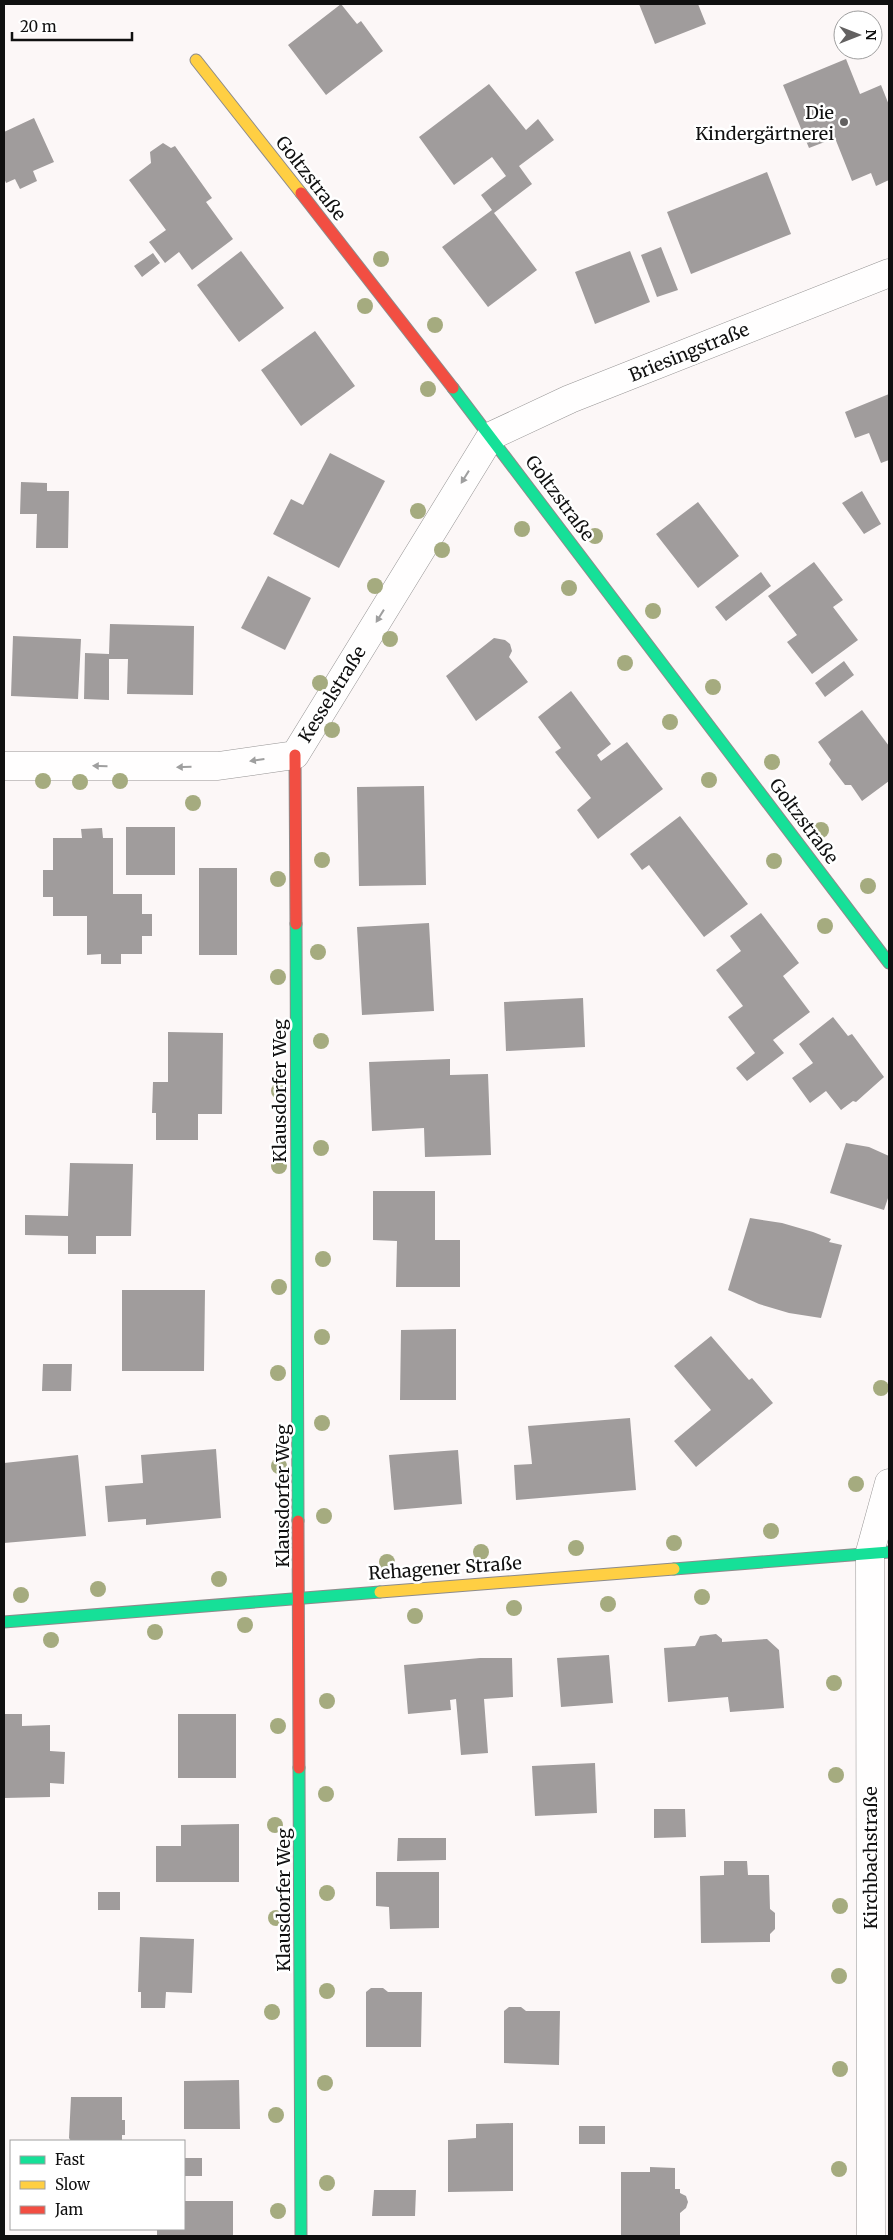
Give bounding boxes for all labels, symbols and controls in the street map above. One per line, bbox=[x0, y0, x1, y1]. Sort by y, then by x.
scale bar bbox=[12, 10, 132, 42]
north arrow bbox=[833, 10, 883, 60]
text: 20 m bbox=[20, 17, 57, 36]
text: N bbox=[862, 29, 880, 41]
place label: Die Kindergärtnerei bbox=[695, 101, 834, 145]
marker: Die Kindergärtnerei bbox=[838, 116, 850, 128]
street label: Goltzstraße bbox=[271, 131, 351, 225]
street label: Briesingstraße bbox=[626, 317, 752, 387]
street label: Goltzstraße bbox=[520, 451, 600, 545]
one-way arrow bbox=[461, 471, 470, 484]
one-way arrow bbox=[376, 609, 385, 622]
street label: Kesselstraße bbox=[293, 641, 371, 747]
one-way arrow bbox=[248, 757, 264, 765]
one-way arrow bbox=[92, 762, 108, 770]
one-way arrow bbox=[175, 763, 191, 771]
street label: Goltzstraße bbox=[764, 774, 844, 868]
street label: Klausdorfer Weg bbox=[268, 1019, 291, 1163]
street label: Klausdorfer Weg bbox=[271, 1424, 294, 1568]
street label: Rehagener Straße bbox=[368, 1551, 522, 1585]
street label: Kirchbachstraße bbox=[859, 1786, 882, 1930]
street label: Klausdorfer Weg bbox=[272, 1828, 295, 1972]
legend bbox=[10, 2140, 185, 2230]
text: Fast bbox=[55, 2150, 85, 2169]
text: Slow bbox=[55, 2175, 90, 2194]
text: Jam bbox=[54, 2200, 83, 2219]

